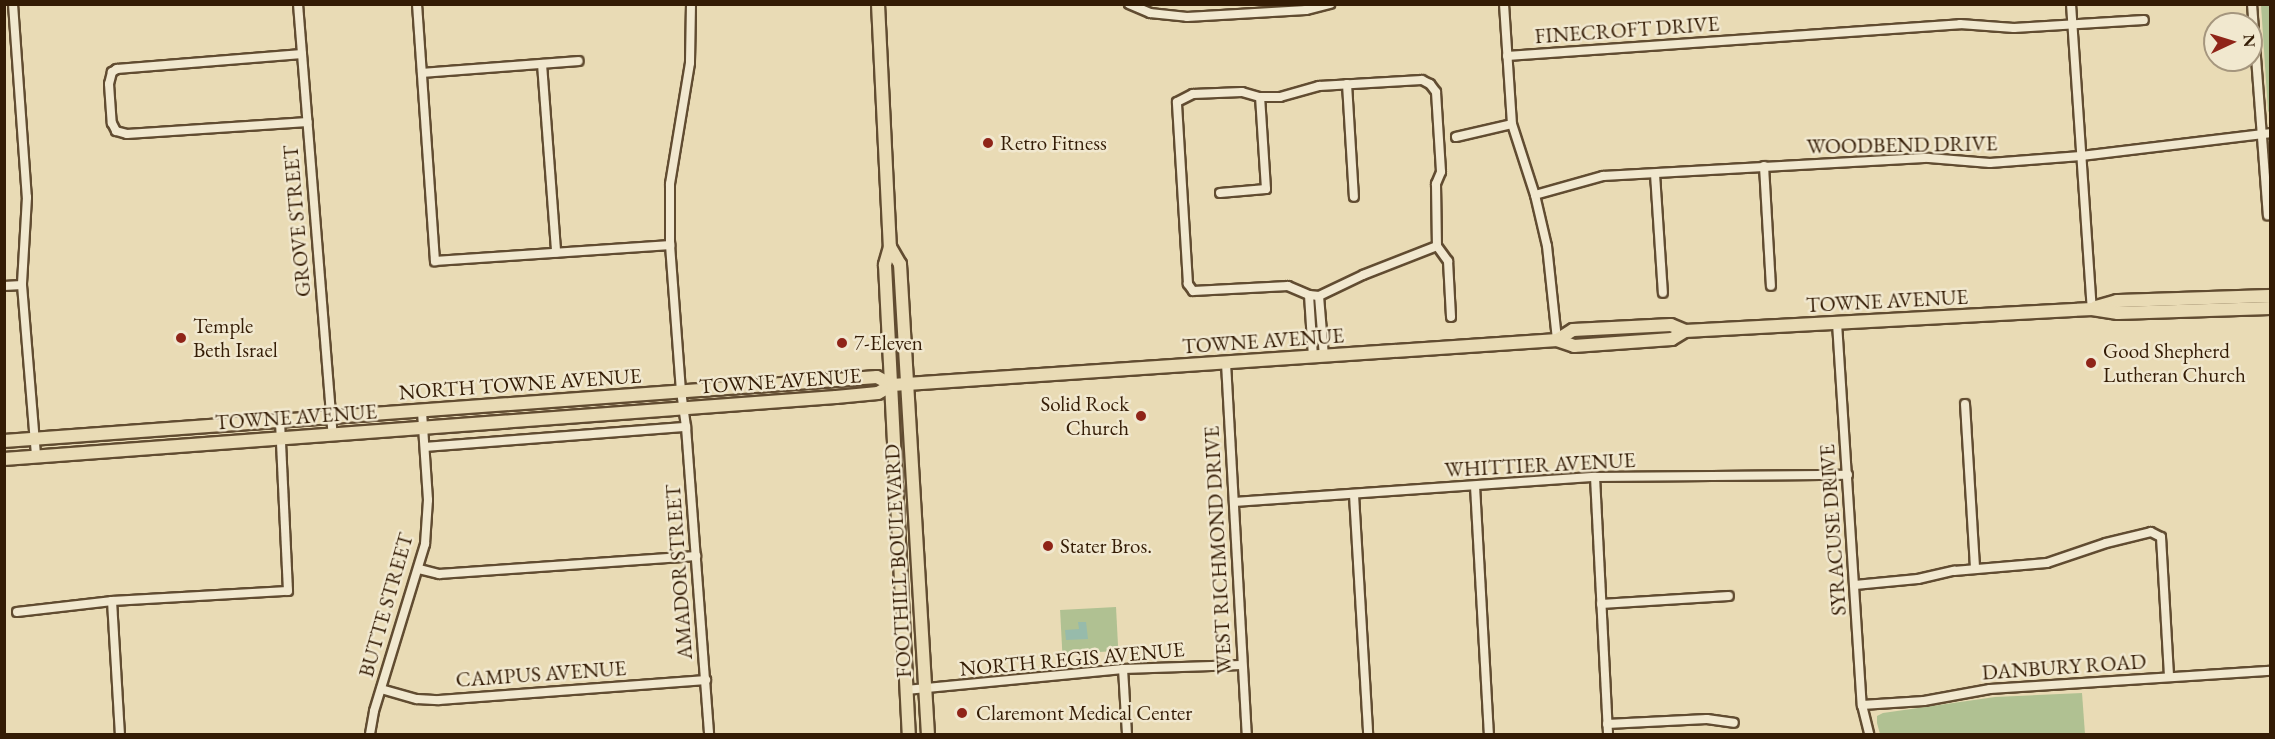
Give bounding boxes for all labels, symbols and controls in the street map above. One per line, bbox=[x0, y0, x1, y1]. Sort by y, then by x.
street label: FINECROFT DRIVE bbox=[1534, 11, 1720, 49]
north arrow bbox=[2203, 12, 2263, 72]
text: N bbox=[2239, 34, 2260, 48]
place label: Retro Fitness bbox=[1000, 130, 1107, 156]
street label: WOODBEND DRIVE bbox=[1806, 131, 1998, 159]
marker: Retro Fitness bbox=[981, 136, 995, 150]
street label: GROVE STREET bbox=[278, 144, 316, 298]
street label: TOWNE AVENUE bbox=[1805, 284, 1969, 318]
place label: Temple Beth Israel bbox=[193, 313, 278, 363]
street label: TOWNE AVENUE bbox=[1181, 323, 1345, 359]
place label: 7-Eleven bbox=[854, 330, 923, 356]
marker: Temple Beth Israel bbox=[174, 331, 188, 345]
marker: 7-Eleven bbox=[835, 336, 849, 350]
place label: Good Shepherd Lutheran Church bbox=[2103, 338, 2246, 388]
marker: Good Shepherd Lutheran Church bbox=[2084, 356, 2098, 370]
street label: NORTH TOWNE AVENUE bbox=[398, 363, 642, 405]
street label: TOWNE AVENUE bbox=[698, 363, 862, 399]
place label: Solid Rock Church bbox=[1040, 391, 1129, 441]
street label: TOWNE AVENUE bbox=[214, 399, 378, 435]
marker: Solid Rock Church bbox=[1134, 409, 1148, 423]
street label: WEST RICHMOND DRIVE bbox=[1199, 425, 1237, 675]
street label: FOOTHILL BOULEVARD bbox=[879, 443, 917, 679]
street label: SYRACUSE DRIVE bbox=[1814, 443, 1852, 617]
street label: WHITTIER AVENUE bbox=[1444, 447, 1636, 483]
street label: AMADOR STREET bbox=[660, 484, 698, 660]
street label: BUTTE STREET bbox=[353, 530, 419, 680]
place label: Stater Bros. bbox=[1060, 533, 1152, 559]
marker: Stater Bros. bbox=[1041, 539, 1055, 553]
street label: NORTH REGIS AVENUE bbox=[959, 637, 1185, 681]
street label: DANBURY ROAD bbox=[1981, 649, 2147, 685]
street label: CAMPUS AVENUE bbox=[455, 655, 627, 693]
place label: Claremont Medical Center bbox=[976, 700, 1192, 726]
marker: Claremont Medical Center bbox=[953, 704, 971, 722]

